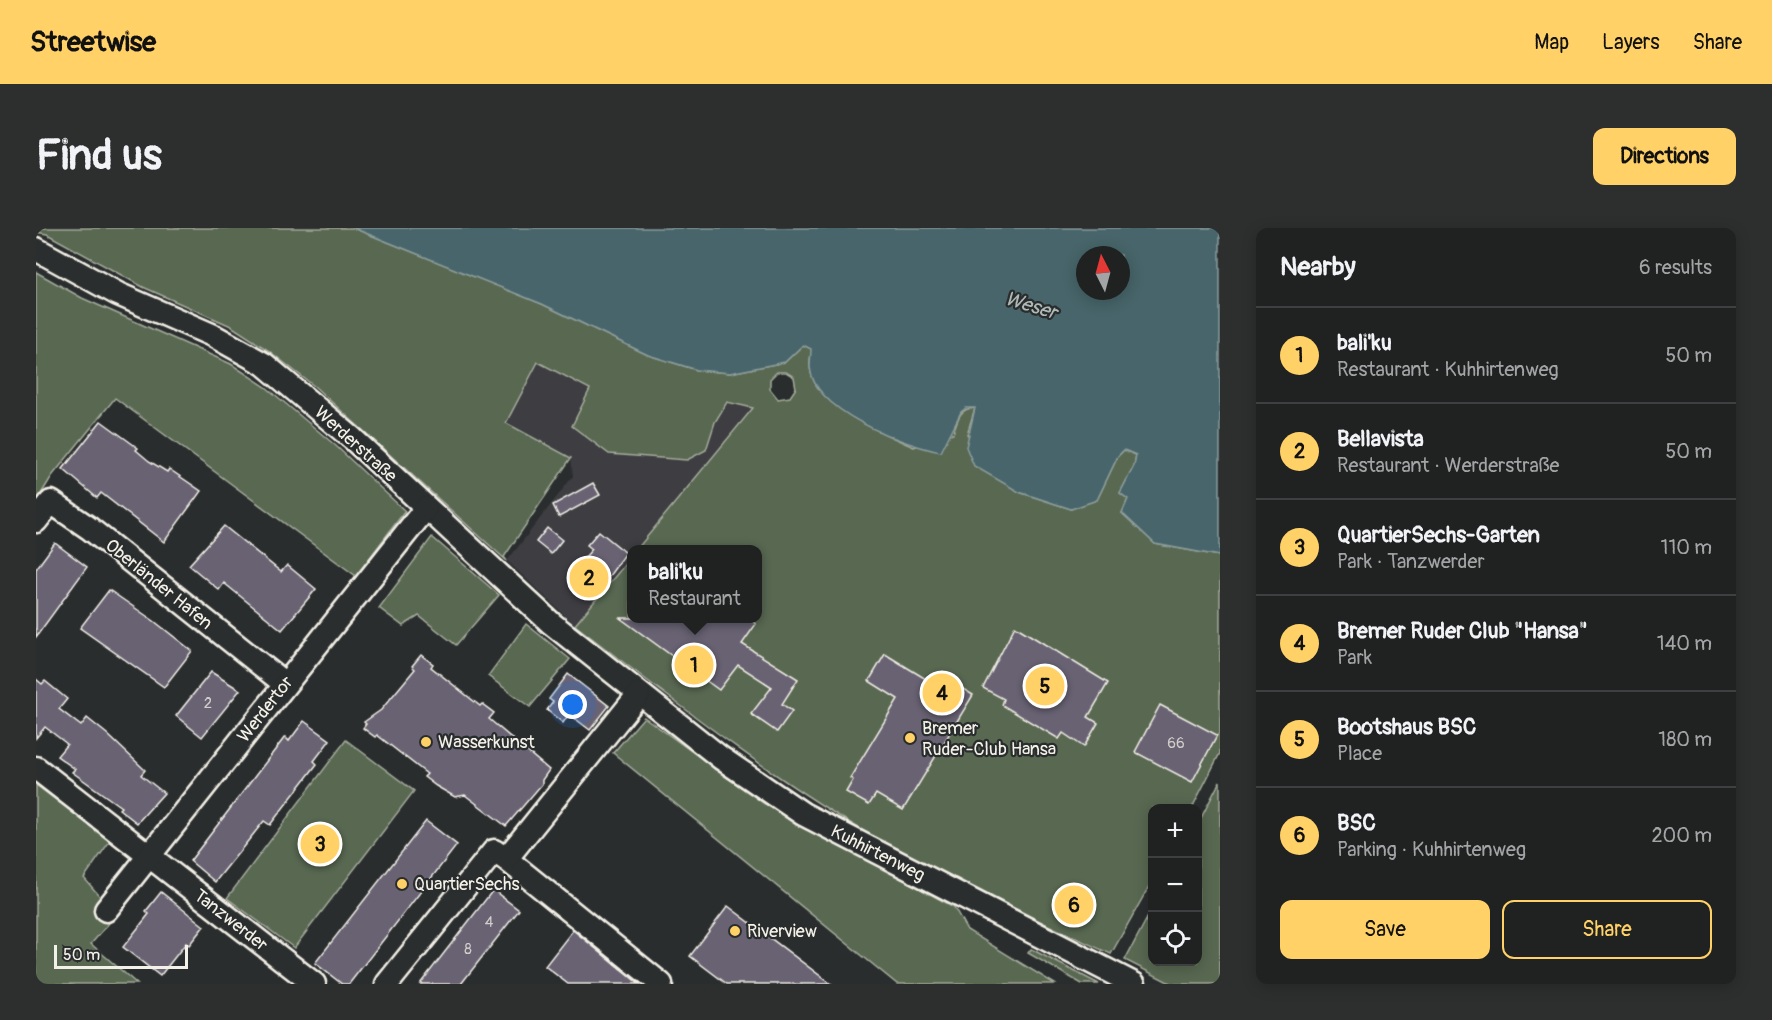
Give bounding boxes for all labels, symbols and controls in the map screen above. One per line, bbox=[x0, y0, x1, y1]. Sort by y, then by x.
text: Streetwise bbox=[30, 25, 156, 60]
text: Map bbox=[1534, 29, 1569, 56]
text: Layers bbox=[1602, 29, 1660, 56]
text: Share bbox=[1693, 29, 1742, 56]
button: Directions bbox=[1593, 128, 1736, 185]
text: Find us bbox=[36, 130, 162, 182]
north arrow bbox=[1076, 246, 1130, 300]
text: Nearby bbox=[1280, 251, 1356, 283]
text: 6 results bbox=[1639, 255, 1712, 280]
water label: Weser bbox=[1002, 286, 1063, 326]
text: bali'ku bbox=[1337, 329, 1392, 357]
text: 1 bbox=[1296, 343, 1303, 368]
text: 50 m bbox=[1665, 343, 1712, 368]
text: Restaurant · Kuhhirtenweg bbox=[1337, 357, 1559, 382]
street label: Werderstraße bbox=[310, 401, 402, 488]
text: Bellavista bbox=[1337, 425, 1424, 453]
text: 2 bbox=[1294, 439, 1305, 464]
text: 50 m bbox=[1665, 439, 1712, 464]
text: Restaurant · Werderstraße bbox=[1337, 453, 1559, 478]
text: QuartierSechs-Garten bbox=[1337, 521, 1540, 549]
street label: Oberländer Hafen bbox=[100, 534, 217, 635]
text: 3 bbox=[1294, 535, 1305, 560]
text: 110 m bbox=[1661, 535, 1712, 560]
popup bbox=[627, 545, 762, 623]
text: Park · Tanzwerder bbox=[1337, 549, 1485, 574]
pin: 2 bbox=[570, 556, 608, 600]
text: bali'ku bbox=[648, 558, 703, 586]
text: Restaurant bbox=[648, 586, 741, 611]
text: Bremer Ruder Club "Hansa" bbox=[1337, 617, 1588, 645]
text: 4 bbox=[1294, 631, 1305, 656]
text: 140 m bbox=[1657, 631, 1712, 656]
pin: 1 bbox=[674, 642, 714, 688]
text: Park bbox=[1337, 645, 1372, 670]
pin: 5 bbox=[1026, 664, 1064, 708]
pin: 4 bbox=[922, 670, 962, 716]
street label: Werdertor bbox=[232, 671, 299, 747]
your location bbox=[558, 690, 587, 719]
house number: 2 bbox=[204, 694, 212, 713]
text: Bootshaus BSC bbox=[1337, 713, 1476, 741]
place label: Bremer Ruder-Club Hansa bbox=[922, 717, 1056, 761]
text: 5 bbox=[1294, 727, 1305, 752]
text: 180 m bbox=[1658, 727, 1712, 752]
place label: Wasserkunst bbox=[438, 731, 536, 754]
marker: Bremer Ruder-Club Hansa bbox=[903, 731, 917, 745]
house number: 66 bbox=[1167, 734, 1185, 753]
marker: Wasserkunst bbox=[419, 735, 433, 749]
text: Place bbox=[1337, 741, 1382, 766]
map controls bbox=[1148, 804, 1202, 966]
button: + bbox=[1148, 804, 1202, 858]
text: BSC bbox=[1337, 809, 1376, 837]
street label: Kuhhirtenweg bbox=[827, 820, 929, 887]
pin: 3 bbox=[300, 822, 340, 866]
text: 6 bbox=[1294, 823, 1305, 848]
text: 200 m bbox=[1651, 823, 1712, 848]
text: Parking · Kuhhirtenweg bbox=[1337, 837, 1526, 862]
button: − bbox=[1148, 858, 1202, 912]
place label: QuartierSechs bbox=[414, 873, 520, 896]
marker: QuartierSechs bbox=[395, 877, 409, 891]
pin: 6 bbox=[1054, 882, 1094, 928]
street label: Tanzwerder bbox=[189, 884, 273, 957]
button: Save bbox=[1280, 900, 1490, 959]
button: Share bbox=[1502, 900, 1712, 959]
button: locate bbox=[1148, 912, 1202, 966]
house number: 4 bbox=[485, 913, 494, 932]
place label: Riverview bbox=[747, 920, 817, 943]
marker: Riverview bbox=[728, 924, 742, 938]
house number: 8 bbox=[464, 940, 472, 959]
scale bar bbox=[54, 942, 188, 970]
text: 50 m bbox=[63, 945, 100, 965]

